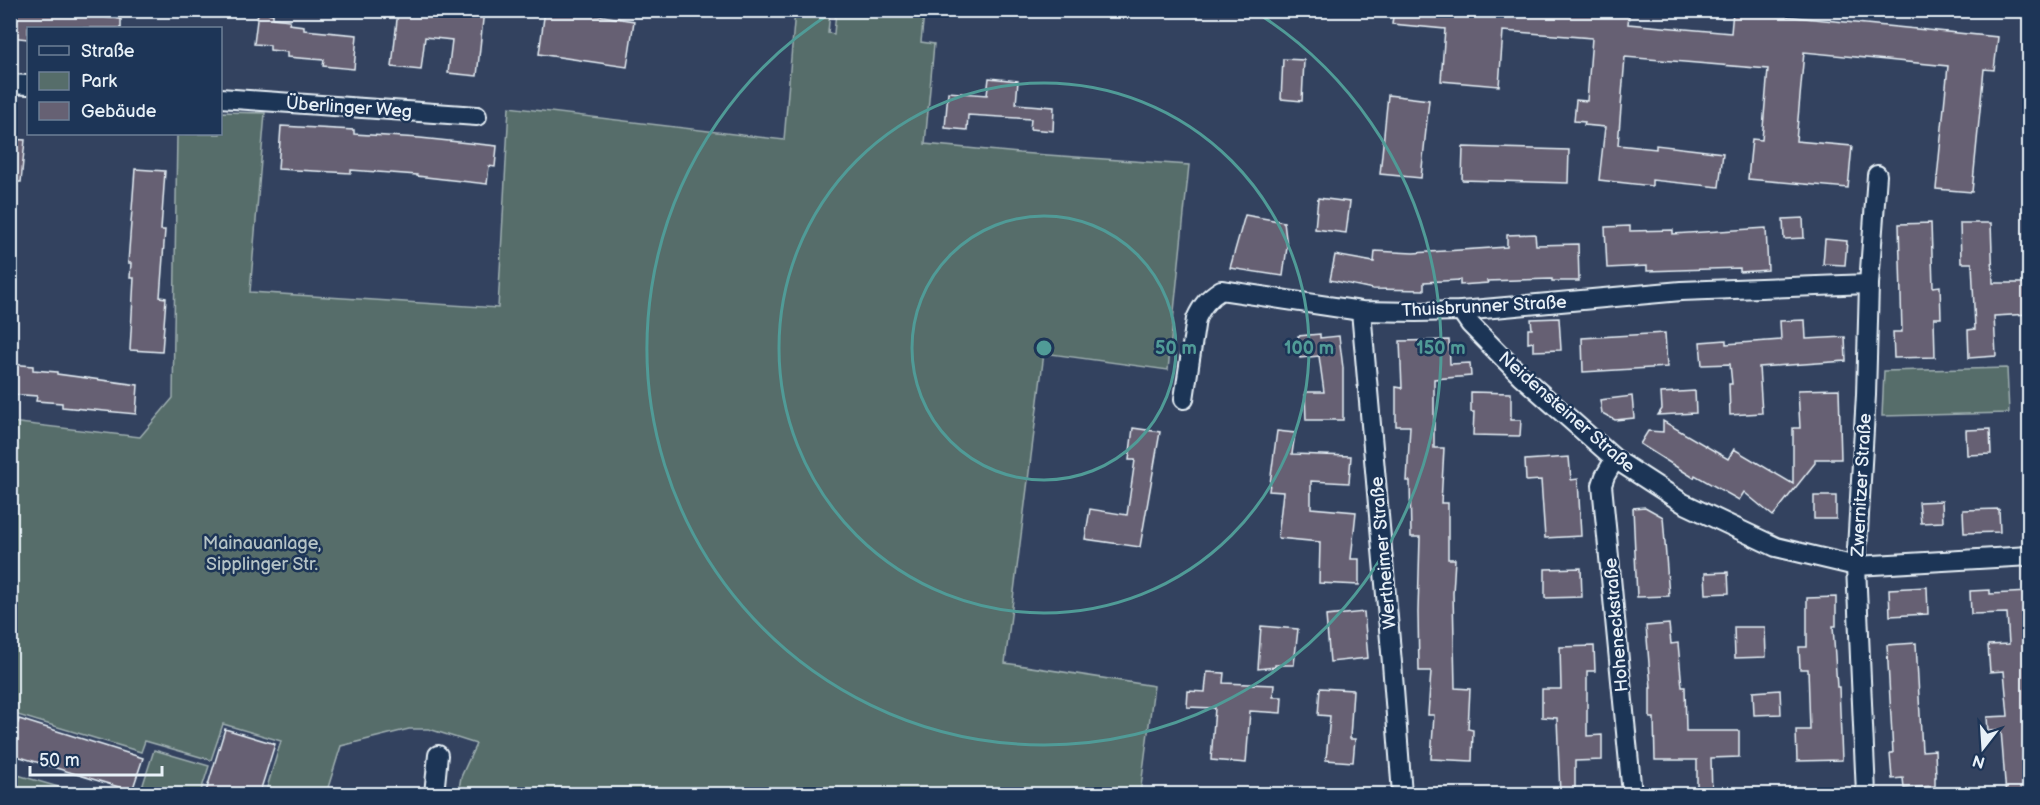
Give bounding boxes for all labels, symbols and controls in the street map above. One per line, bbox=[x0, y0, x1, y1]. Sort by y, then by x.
legend bbox=[27, 27, 222, 135]
text: Straße bbox=[81, 41, 135, 62]
text: Park bbox=[81, 71, 117, 92]
street label: Überlinger Weg bbox=[285, 92, 413, 122]
text: Gebäude bbox=[81, 101, 157, 122]
street label: Thuisbrunner Straße bbox=[1401, 292, 1568, 321]
centre of rings bbox=[1034, 338, 1054, 358]
text: 50 m bbox=[1155, 338, 1197, 359]
text: 100 m bbox=[1284, 338, 1334, 359]
text: 150 m bbox=[1416, 338, 1466, 359]
street label: Neidensteiner Straße bbox=[1494, 347, 1639, 477]
street label: Zwernitzer Straße bbox=[1847, 412, 1876, 558]
street label: Wertheimer Straße bbox=[1366, 475, 1401, 630]
park label: Mainauanlage, Sipplinger Str. bbox=[203, 533, 321, 575]
street label: Hoheneckstraße bbox=[1600, 557, 1633, 693]
north arrow bbox=[1953, 718, 2013, 778]
scale bar bbox=[30, 739, 162, 777]
text: 50 m bbox=[39, 750, 80, 771]
text: N bbox=[1971, 750, 1988, 772]

